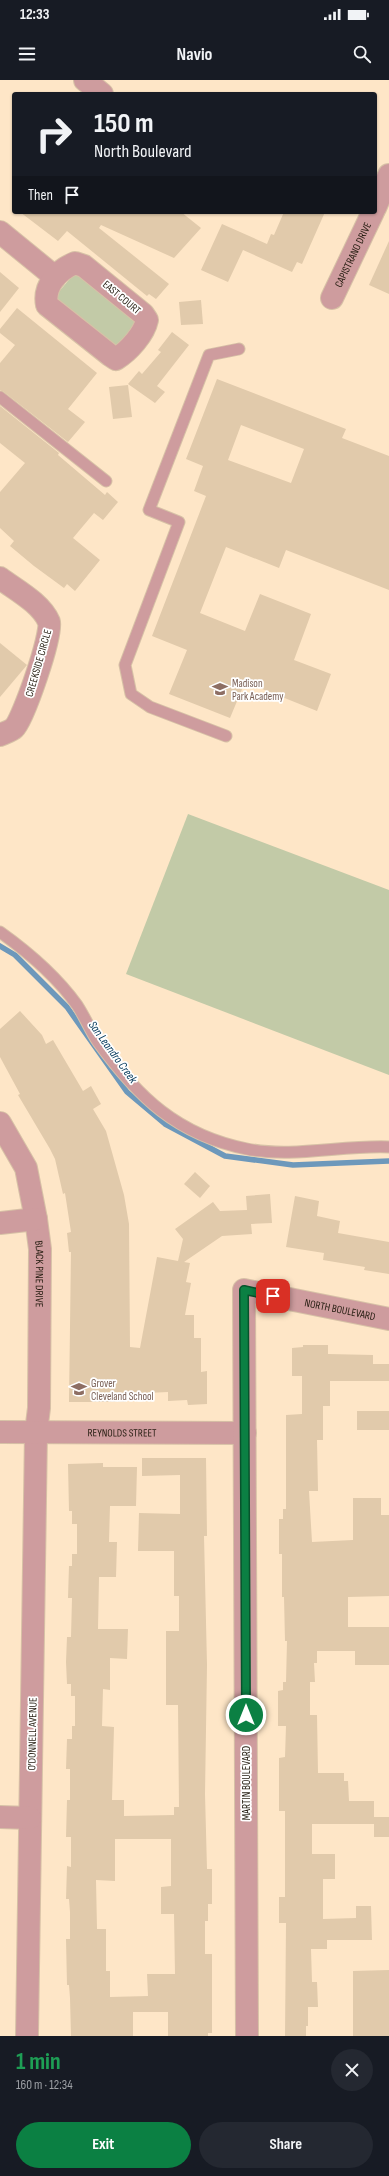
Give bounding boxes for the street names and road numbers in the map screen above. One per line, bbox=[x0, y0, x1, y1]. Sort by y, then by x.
street label: CAPISTRANO DRIVE bbox=[332, 220, 374, 290]
street label: EAST COURT bbox=[100, 278, 144, 317]
street label: CREEKSIDE CIRCLE bbox=[23, 628, 54, 698]
street label: BLACK PINE DRIVE bbox=[32, 1240, 46, 1307]
street label: NORTH BOULEVARD bbox=[303, 1296, 377, 1323]
street label: REYNOLDS STREET bbox=[87, 1426, 157, 1440]
street label: O'DONNELL AVENUE bbox=[25, 1697, 40, 1771]
street label: MARTIN BOULEVARD bbox=[240, 1746, 253, 1820]

